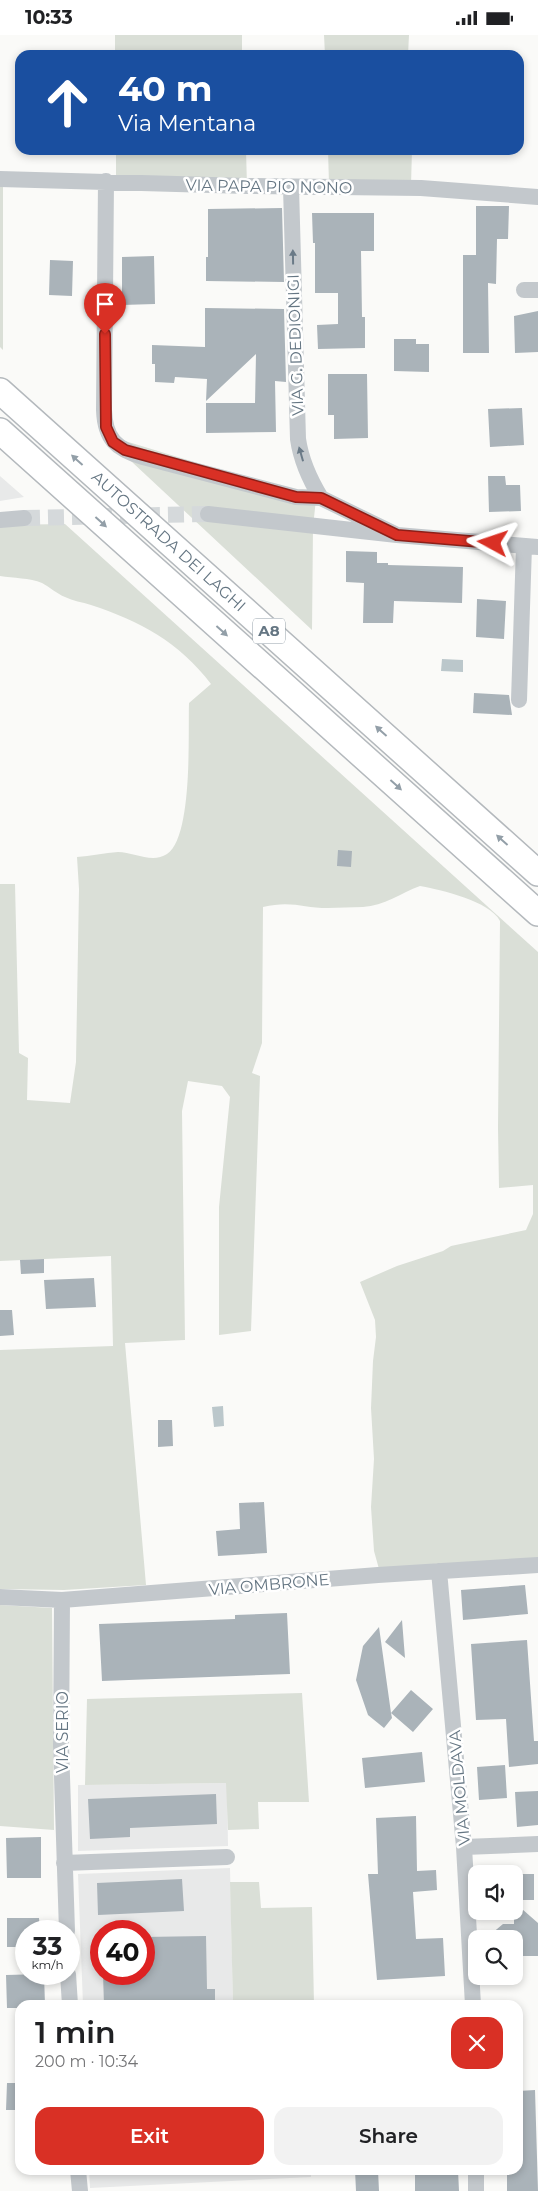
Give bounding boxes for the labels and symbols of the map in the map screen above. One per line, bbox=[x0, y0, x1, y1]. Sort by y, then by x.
street label: VIA PAPA PIO NONO bbox=[185, 176, 353, 197]
one-way arrow bbox=[288, 249, 296, 265]
street label: VIA G. DEDIONIGI bbox=[284, 274, 307, 416]
pin bbox=[84, 283, 126, 334]
one-way arrow bbox=[296, 446, 304, 461]
one-way arrow bbox=[72, 454, 84, 466]
street label: AUTOSTRADA DEI LAGHI bbox=[88, 467, 250, 616]
one-way arrow bbox=[95, 516, 107, 528]
position arrow bbox=[466, 516, 518, 568]
road number: A8 bbox=[253, 619, 285, 643]
one-way arrow bbox=[216, 625, 228, 637]
one-way arrow bbox=[376, 725, 388, 737]
one-way arrow bbox=[389, 780, 402, 791]
one-way arrow bbox=[496, 834, 508, 846]
street label: VIA OMBRONE bbox=[208, 1570, 330, 1599]
street label: VIA SERIO bbox=[53, 1691, 72, 1773]
street label: VIA MOLDAVA bbox=[445, 1729, 474, 1846]
speed limit sign: 40 bbox=[90, 1920, 155, 1985]

